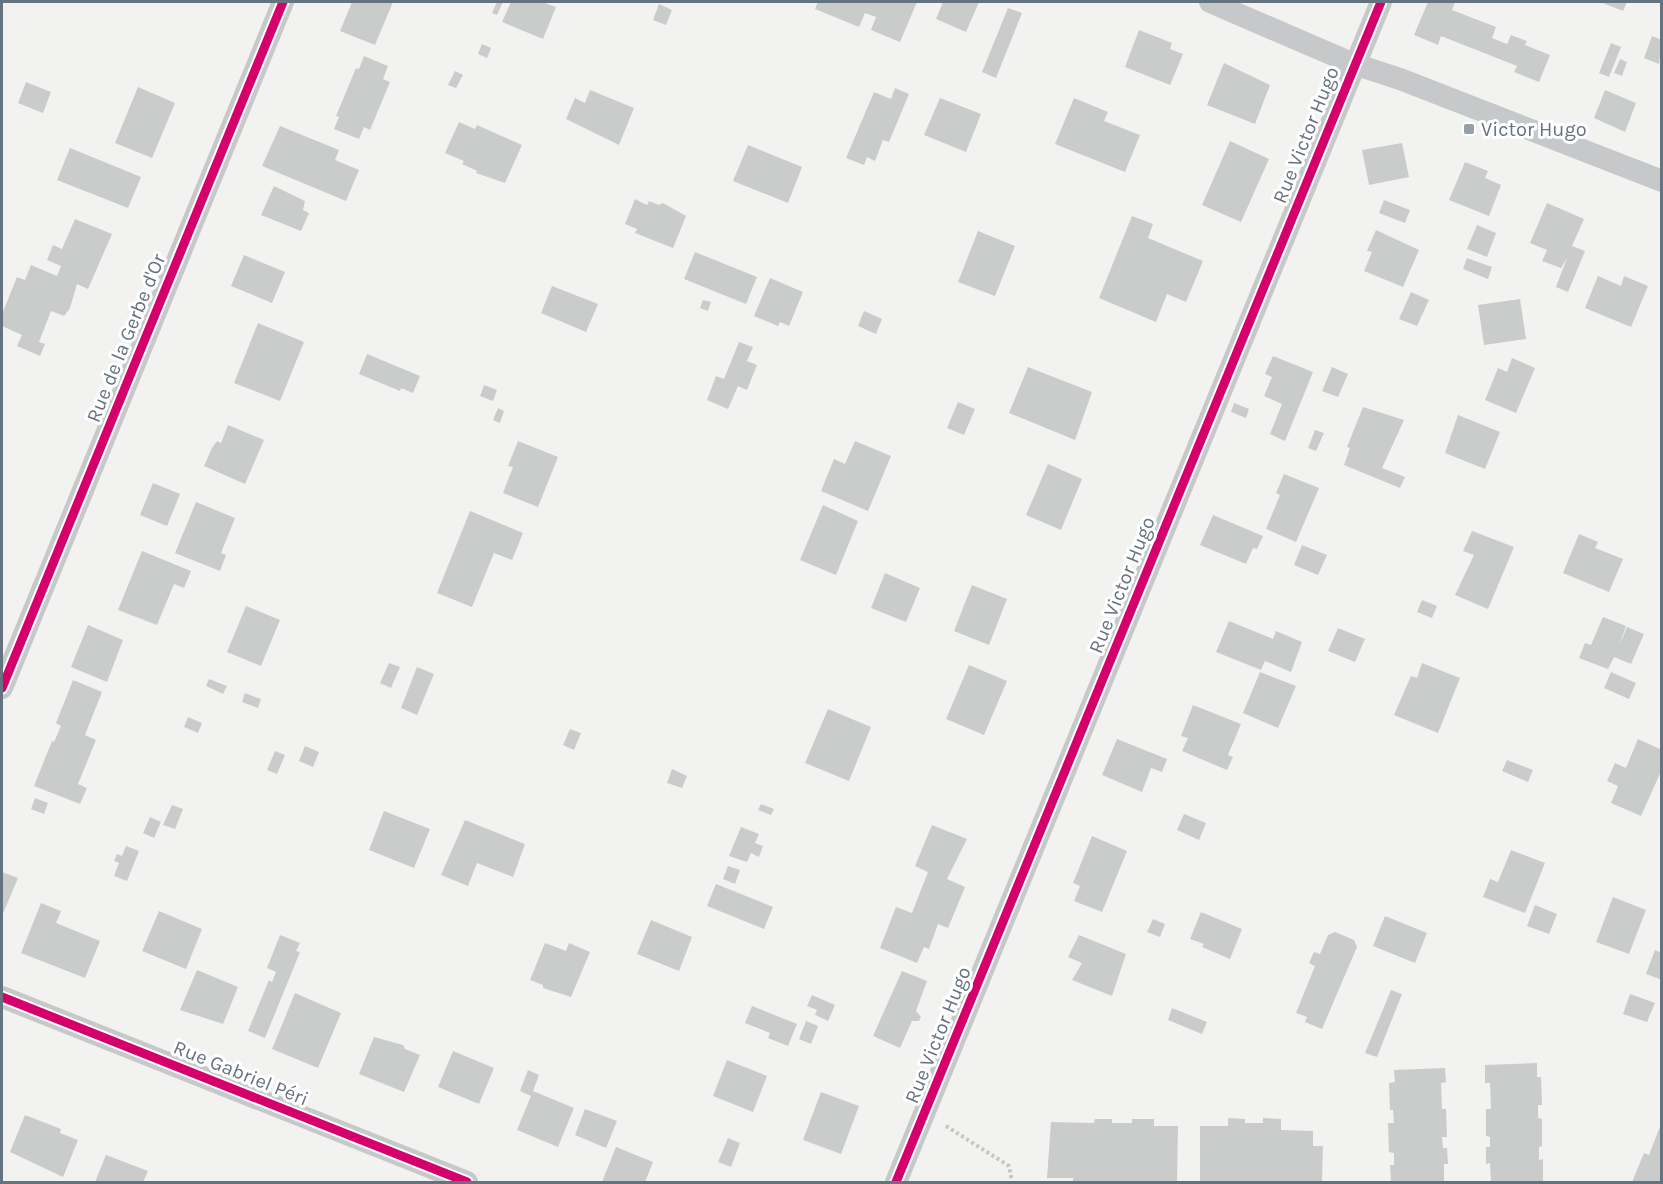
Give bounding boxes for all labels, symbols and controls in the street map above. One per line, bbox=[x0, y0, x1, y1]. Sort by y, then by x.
street label: Rue Victor Hugo bbox=[1268, 63, 1344, 207]
place label: Victor Hugo bbox=[1481, 118, 1587, 141]
marker: Victor Hugo bbox=[1462, 122, 1476, 136]
street label: Rue de la Gerbe d'Or bbox=[82, 250, 171, 426]
street label: Rue Victor Hugo bbox=[1084, 513, 1160, 657]
street label: Rue Victor Hugo bbox=[900, 963, 976, 1107]
street label: Rue Gabriel Péri bbox=[170, 1035, 312, 1111]

